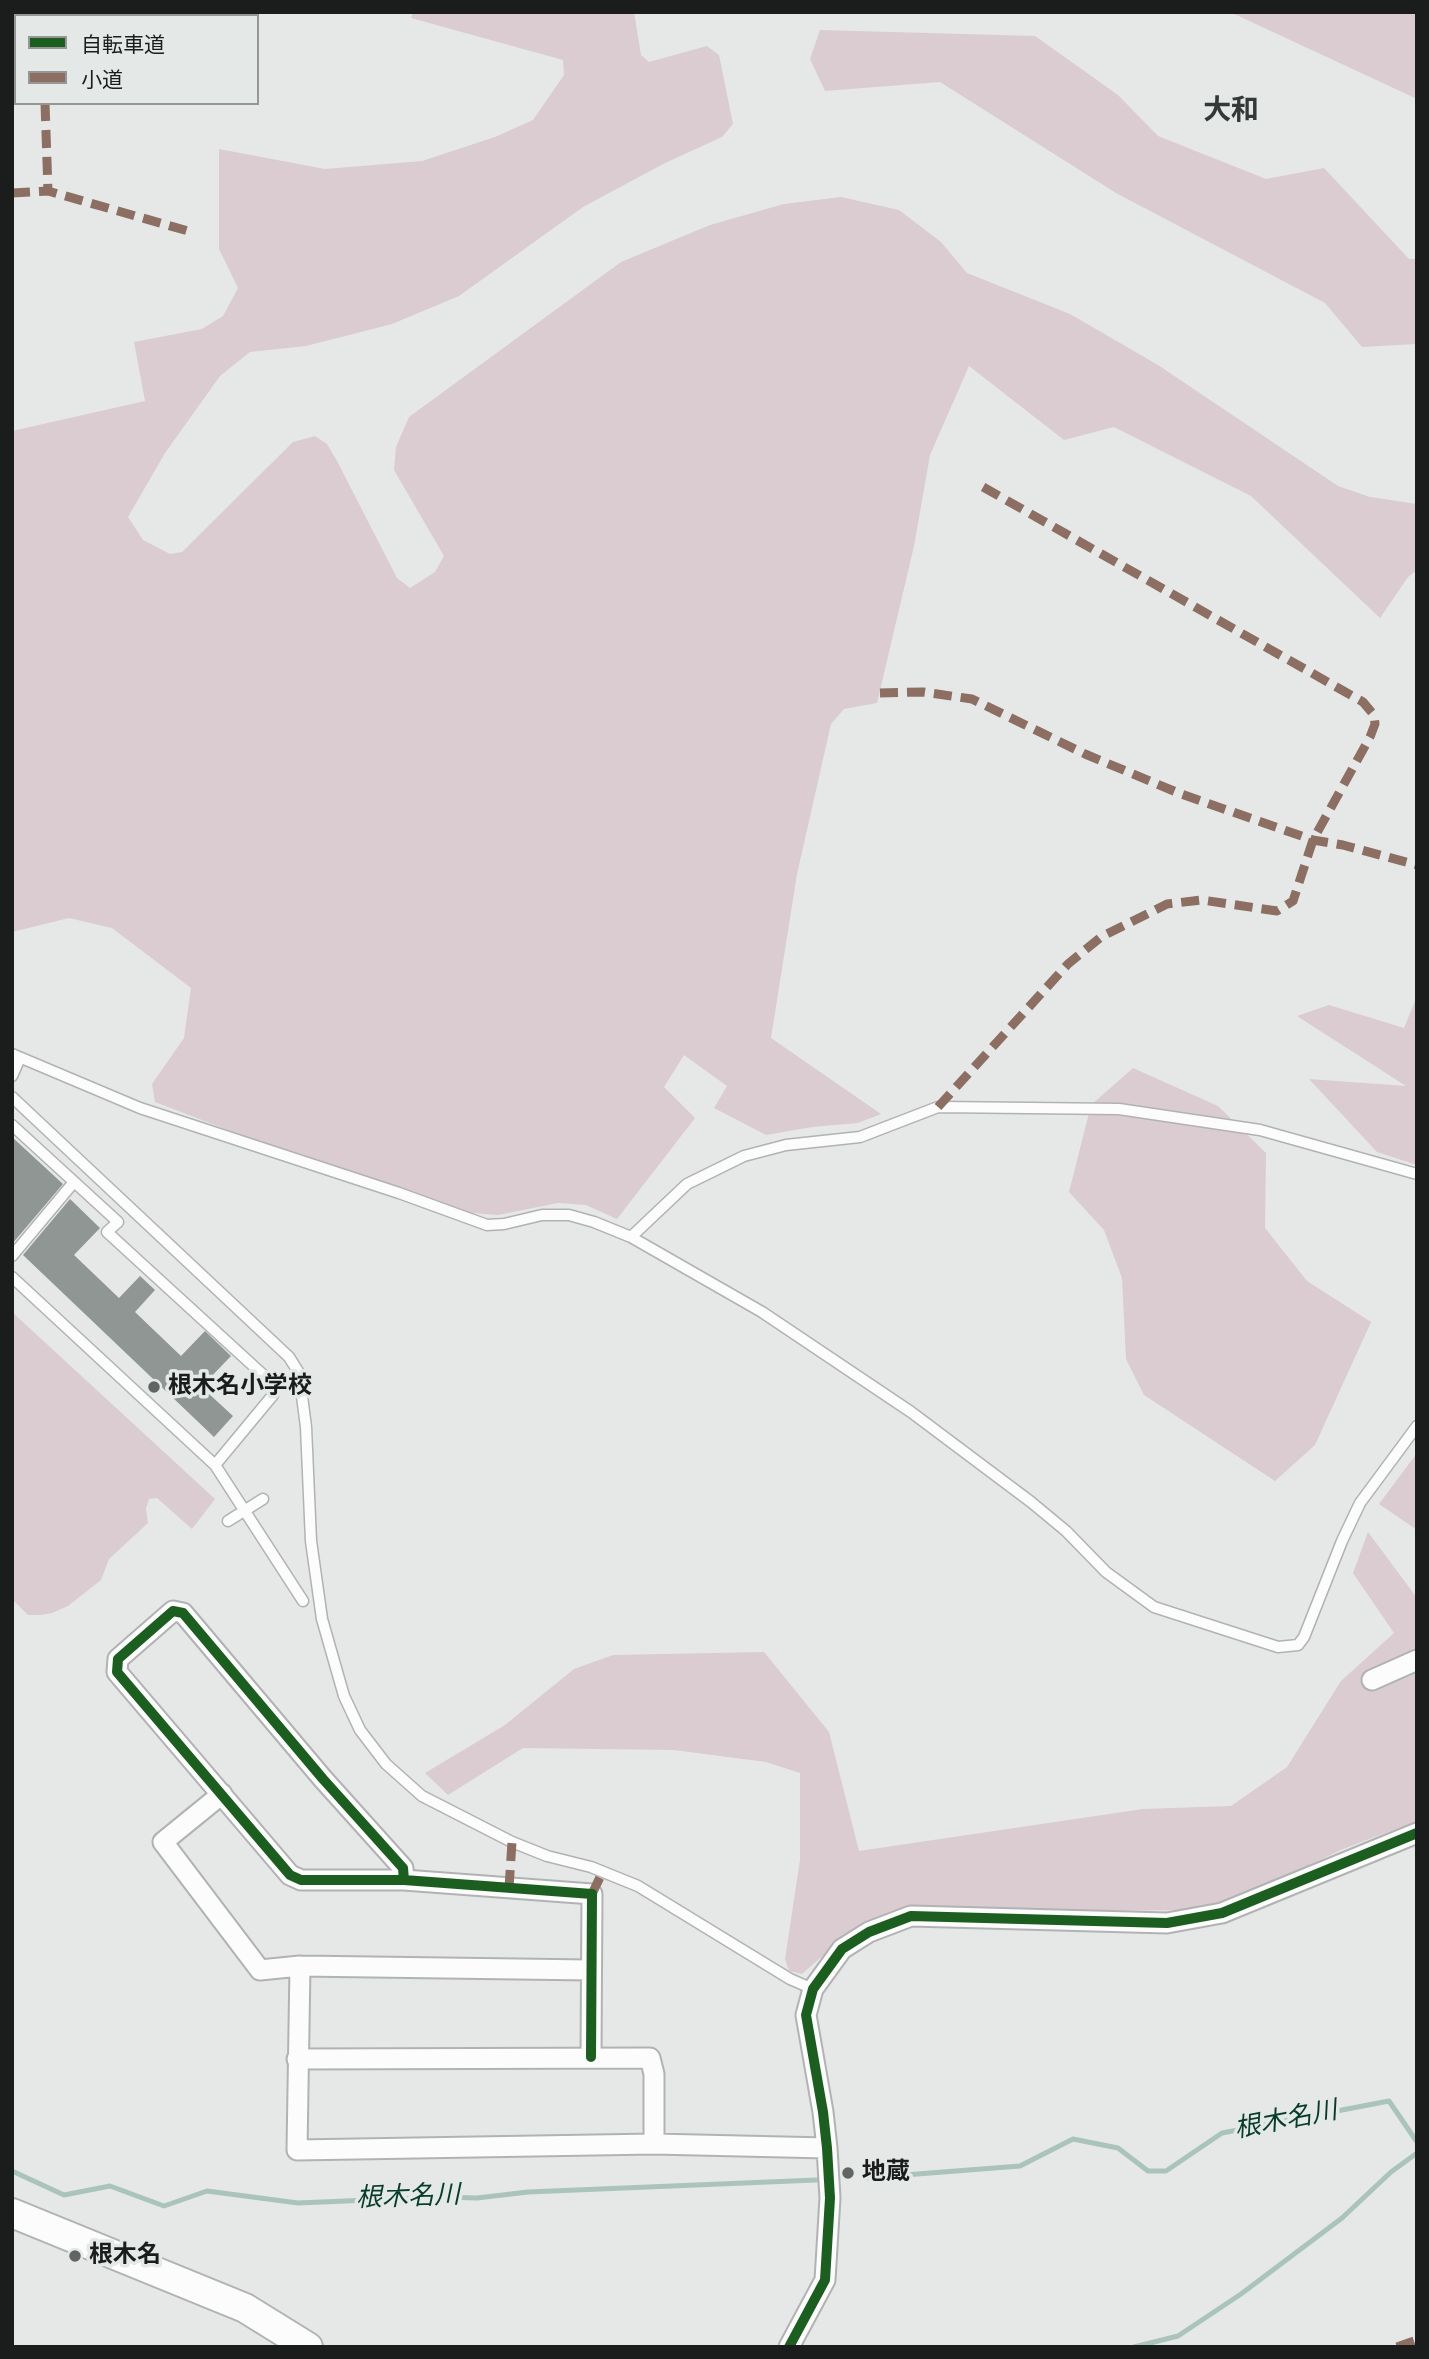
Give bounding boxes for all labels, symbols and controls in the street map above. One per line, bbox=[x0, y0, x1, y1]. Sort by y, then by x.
legend bbox=[14, 14, 259, 105]
text: 自転車道 bbox=[81, 33, 165, 57]
text: 小道 bbox=[81, 68, 123, 92]
district label: 大和 bbox=[1203, 95, 1259, 129]
place label: 根木名小学校 bbox=[168, 1373, 312, 1401]
marker: 根木名小学校 bbox=[146, 1379, 162, 1395]
water label: 根木名川 bbox=[1232, 2096, 1340, 2146]
place label: 地蔵 bbox=[862, 2159, 910, 2187]
marker: 地蔵 bbox=[840, 2165, 856, 2181]
water label: 根木名川 bbox=[355, 2181, 461, 2215]
place label: 根木名 bbox=[89, 2242, 161, 2270]
marker: 根木名 bbox=[67, 2248, 83, 2264]

